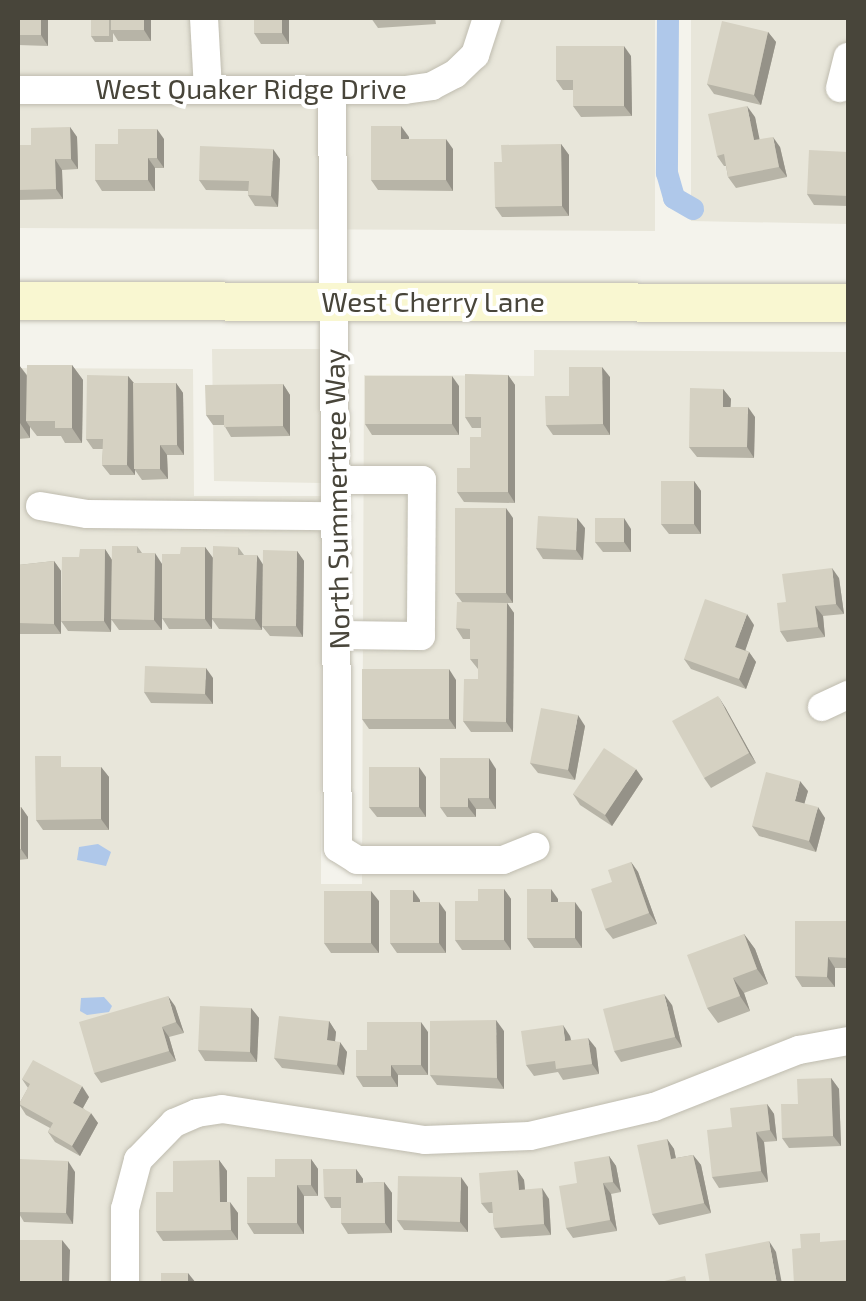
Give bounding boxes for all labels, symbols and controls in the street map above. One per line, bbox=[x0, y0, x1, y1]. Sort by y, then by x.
street label: West Quaker Ridge Drive bbox=[95, 71, 407, 105]
street label: West Cherry Lane bbox=[321, 284, 545, 318]
street label: North Summertree Way bbox=[317, 348, 355, 650]

